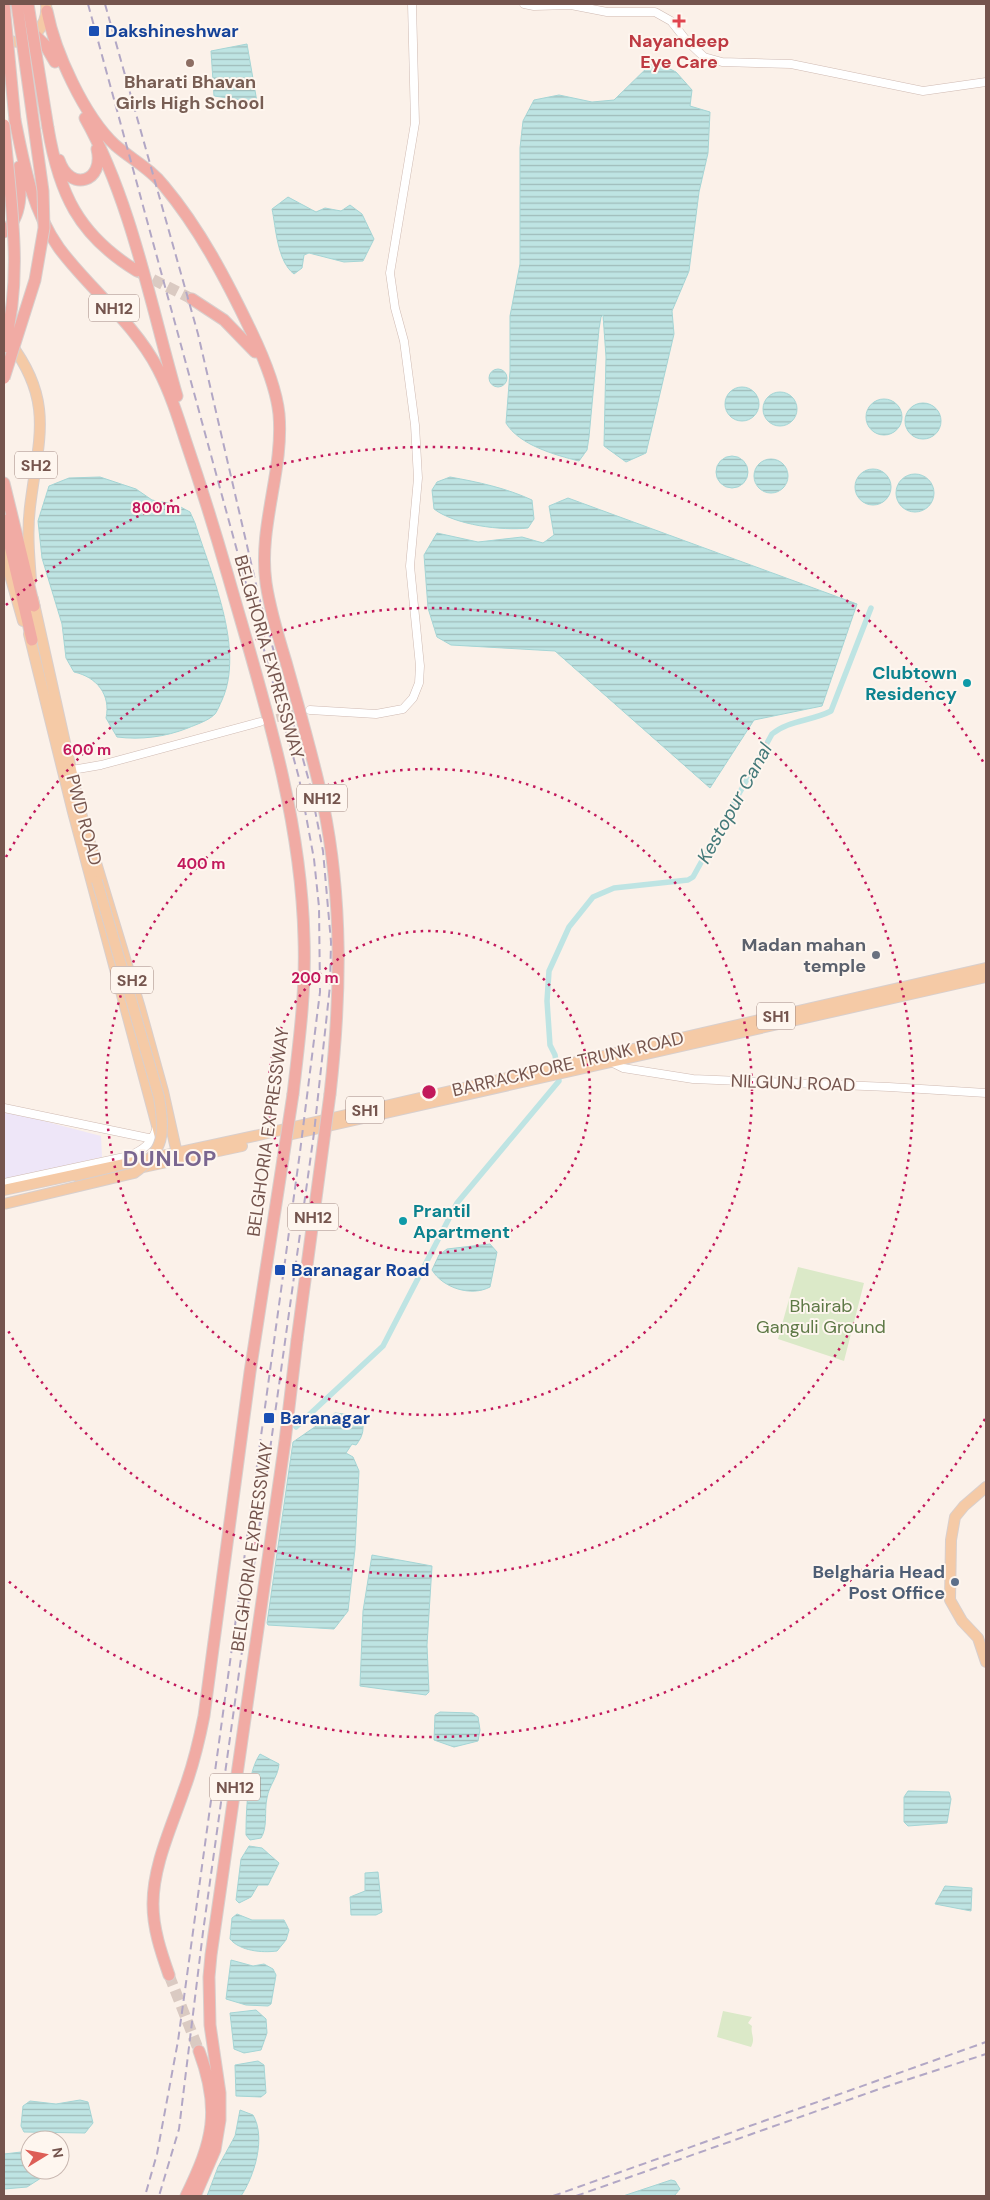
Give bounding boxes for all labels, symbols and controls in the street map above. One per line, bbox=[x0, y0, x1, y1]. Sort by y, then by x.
marker: Nayandeep Eye Care bbox=[672, 14, 686, 28]
place label: Dakshineshwar bbox=[105, 19, 239, 43]
marker: Dakshineshwar bbox=[87, 24, 101, 38]
place label: Nayandeep Eye Care bbox=[629, 29, 729, 74]
marker: Bharati Bhavan Girls High School bbox=[184, 57, 196, 69]
place label: Bharati Bhavan Girls High School bbox=[116, 70, 264, 115]
road number: NH12 bbox=[89, 294, 139, 322]
road number: SH2 bbox=[15, 452, 57, 478]
text: 800 m bbox=[132, 498, 180, 518]
street label: BELGHORIA EXPRESSWAY bbox=[228, 552, 310, 762]
place label: Clubtown Residency bbox=[865, 661, 957, 706]
marker: Clubtown Residency bbox=[961, 677, 973, 689]
water label: Kestopur Canal bbox=[691, 738, 778, 868]
text: 600 m bbox=[63, 740, 111, 760]
street label: PWD ROAD bbox=[60, 772, 108, 868]
road number: NH12 bbox=[297, 784, 347, 811]
text: 400 m bbox=[177, 854, 225, 874]
place label: Madan mahan temple bbox=[742, 933, 866, 978]
marker: Madan mahan temple bbox=[870, 949, 882, 961]
road number: SH2 bbox=[111, 966, 153, 994]
text: 200 m bbox=[291, 968, 339, 988]
road number: SH1 bbox=[757, 1002, 795, 1030]
street label: BELGHORIA EXPRESSWAY bbox=[241, 1025, 295, 1238]
street label: BARRACKPORE TRUNK ROAD bbox=[450, 1026, 686, 1102]
street label: NILGUNJ ROAD bbox=[730, 1069, 856, 1097]
centre of rings bbox=[420, 1083, 438, 1101]
road number: SH1 bbox=[346, 1096, 384, 1124]
district label: DUNLOP bbox=[123, 1144, 217, 1173]
place label: Prantil Apartment bbox=[413, 1199, 510, 1244]
road number: NH12 bbox=[288, 1204, 338, 1230]
marker: Prantil Apartment bbox=[397, 1215, 409, 1227]
place label: Baranagar Road bbox=[291, 1258, 430, 1282]
marker: Baranagar Road bbox=[273, 1263, 287, 1277]
park label: Bhairab Ganguli Ground bbox=[756, 1294, 886, 1339]
place label: Baranagar bbox=[280, 1406, 370, 1430]
marker: Baranagar bbox=[262, 1411, 276, 1425]
street label: BELGHORIA EXPRESSWAY bbox=[225, 1440, 279, 1653]
place label: Belgharia Head Post Office bbox=[812, 1560, 945, 1605]
marker: Belgharia Head Post Office bbox=[949, 1576, 961, 1588]
road number: NH12 bbox=[210, 1774, 260, 1800]
north arrow bbox=[20, 2130, 70, 2180]
text: N bbox=[48, 2146, 68, 2159]

